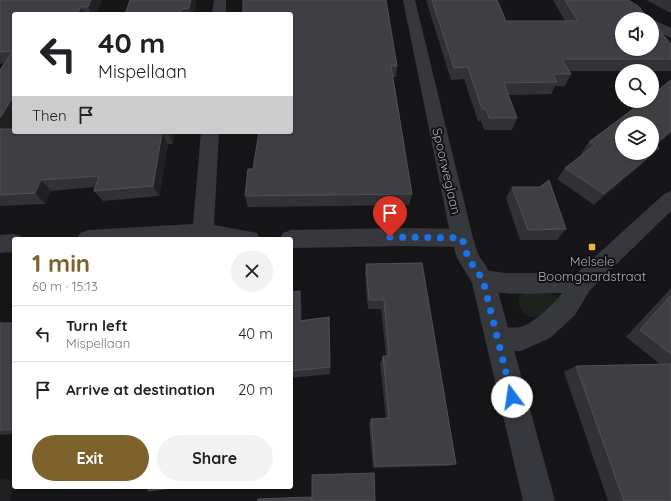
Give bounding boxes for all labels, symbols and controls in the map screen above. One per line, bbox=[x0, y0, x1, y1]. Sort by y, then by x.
map controls bbox=[615, 12, 659, 160]
button: sound bbox=[615, 12, 659, 56]
text: 40 m bbox=[98, 25, 165, 60]
icon: left bbox=[32, 28, 84, 80]
text: Mispellaan bbox=[98, 60, 187, 83]
button: search bbox=[615, 64, 659, 108]
icon: arrive bbox=[75, 104, 97, 126]
text: Then bbox=[32, 106, 67, 125]
button: layers bbox=[615, 116, 659, 160]
street label: Spoorweglaan bbox=[429, 126, 465, 216]
pin bbox=[373, 196, 407, 237]
icon: arrive bbox=[379, 202, 401, 224]
marker: Melsele Boomgaardstraat bbox=[587, 242, 597, 252]
text: 1 min bbox=[32, 248, 90, 278]
button: close bbox=[231, 250, 273, 292]
place label: Melsele Boomgaardstraat bbox=[538, 253, 646, 284]
text: 60 m · 15:13 bbox=[32, 278, 98, 294]
text: Turn left bbox=[66, 316, 128, 335]
icon: left bbox=[32, 323, 54, 345]
text: 40 m bbox=[238, 324, 273, 343]
text: Mispellaan bbox=[66, 335, 130, 351]
position arrow bbox=[491, 376, 533, 418]
icon: arrive bbox=[32, 379, 54, 401]
text: Arrive at destination bbox=[66, 380, 215, 399]
text: 20 m bbox=[238, 380, 273, 399]
button: Exit bbox=[32, 435, 149, 481]
button: Share bbox=[157, 435, 273, 481]

